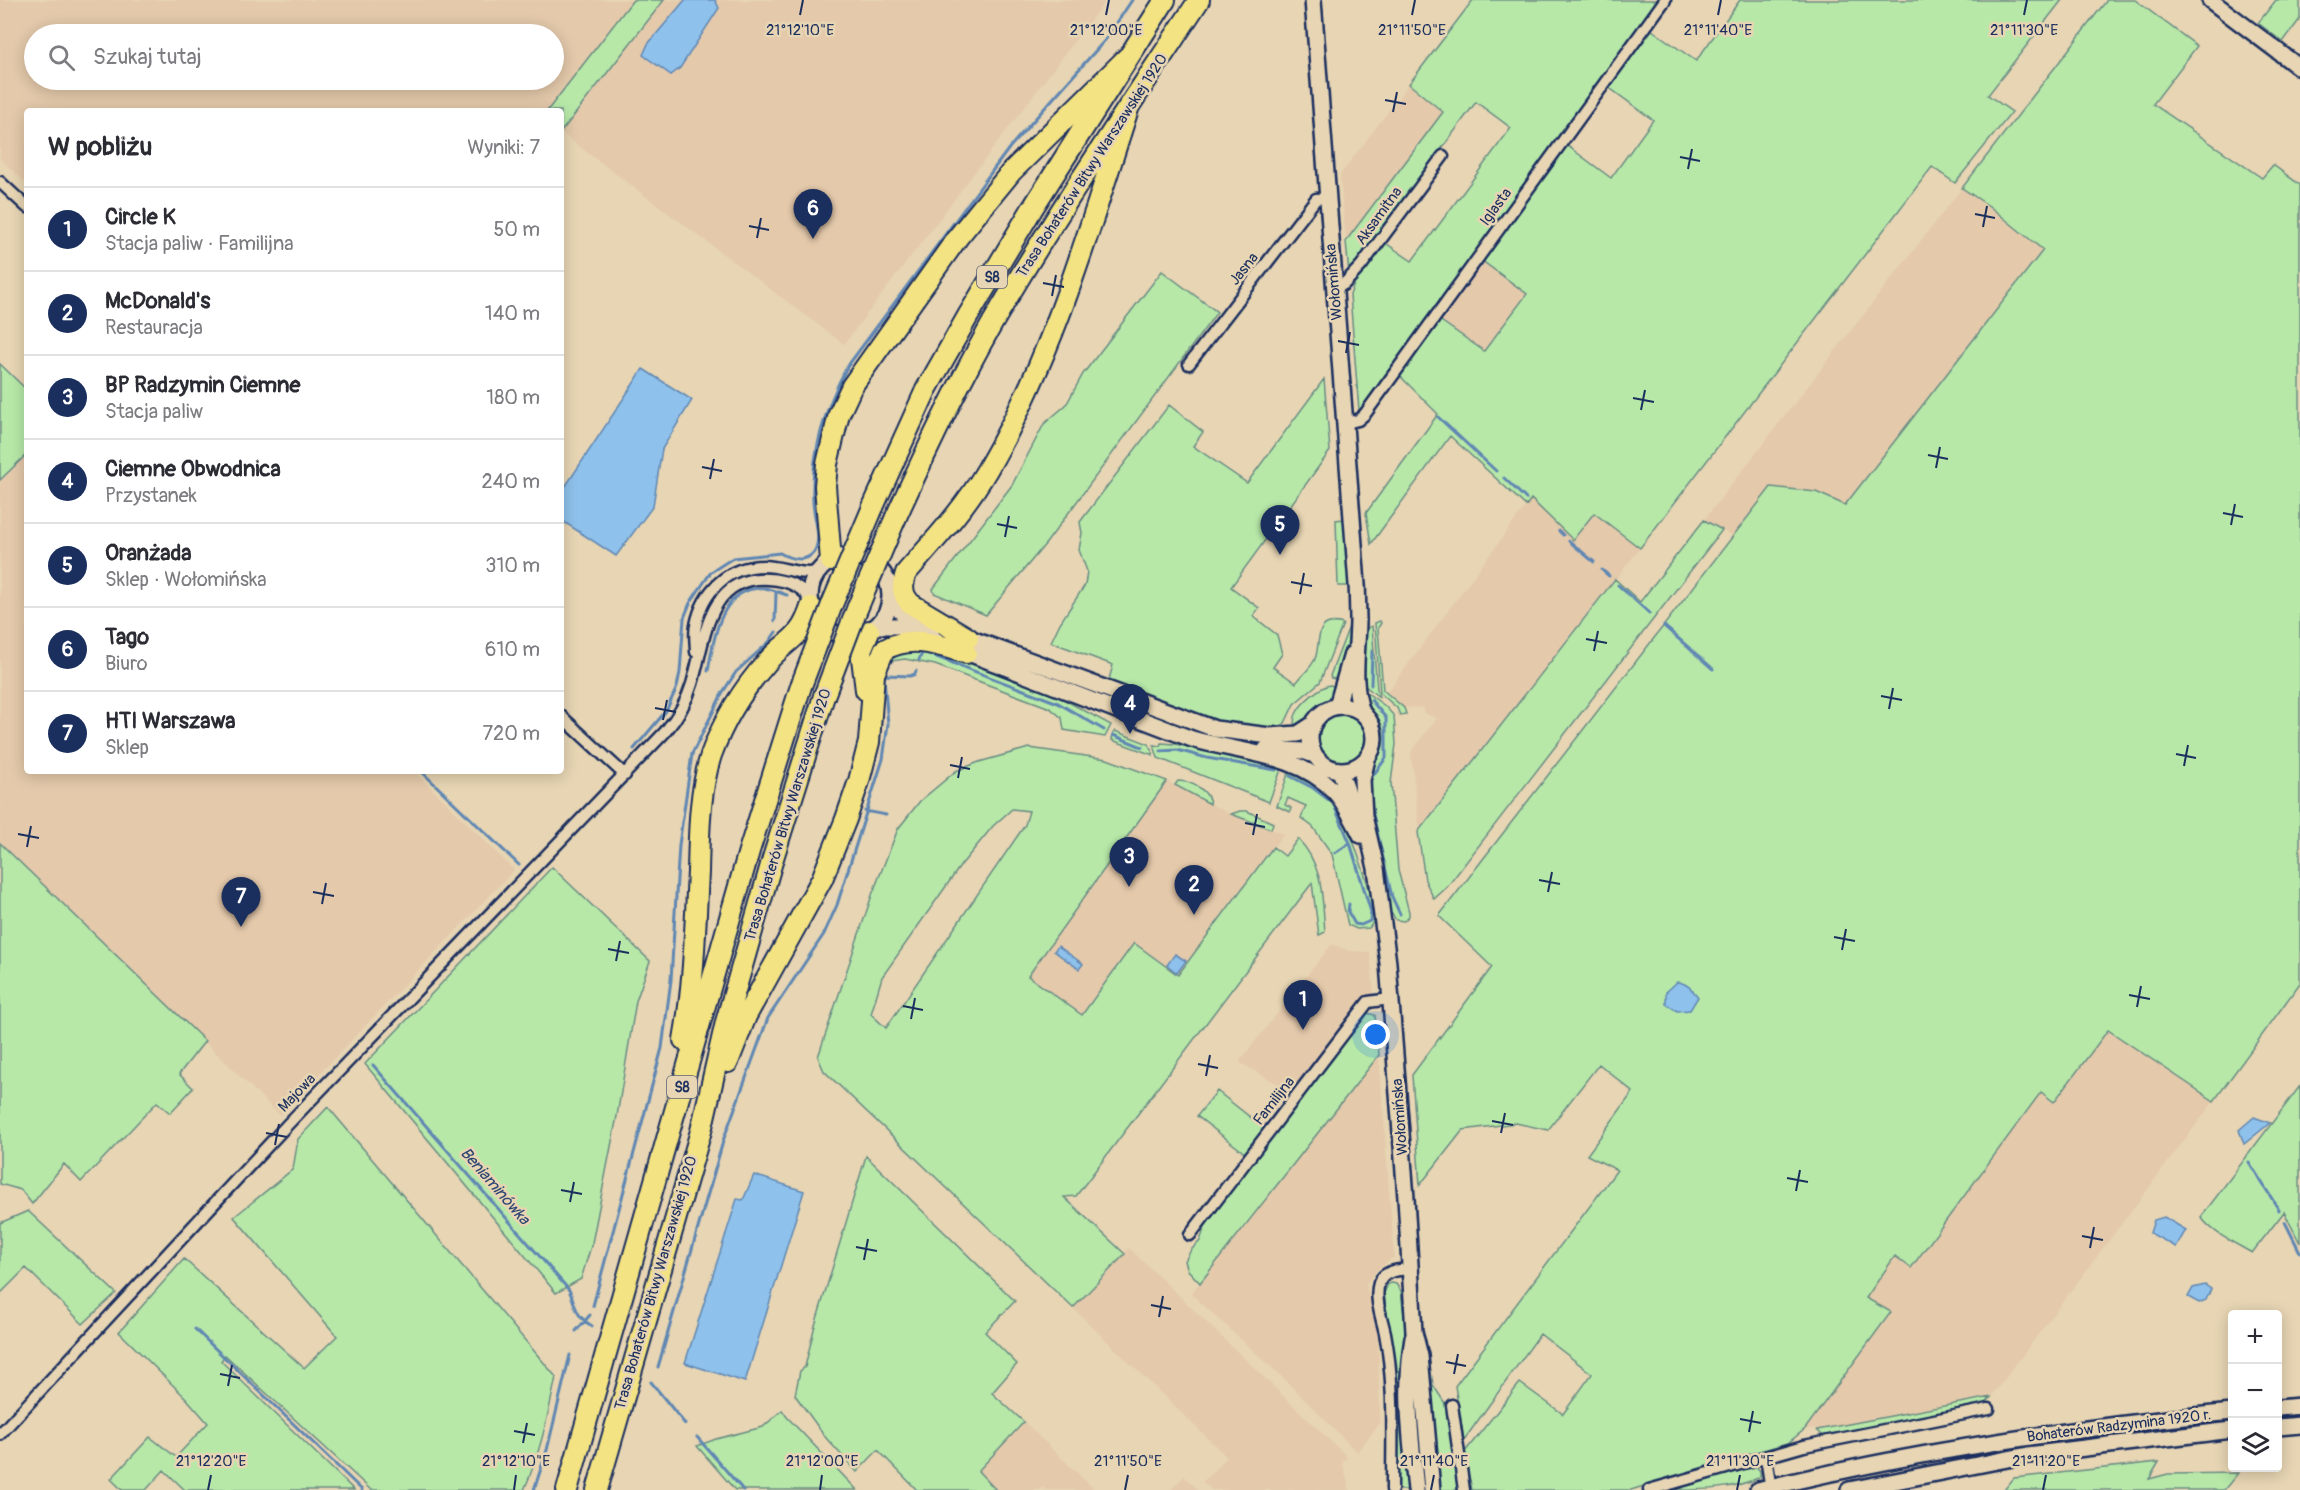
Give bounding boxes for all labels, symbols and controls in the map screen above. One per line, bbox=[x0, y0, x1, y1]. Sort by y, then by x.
text: 21°12'10"E bbox=[766, 21, 834, 40]
text: 21°12'00"E bbox=[1070, 21, 1142, 40]
text: 21°11'50"E bbox=[1378, 21, 1446, 40]
text: 21°11'40"E bbox=[1684, 21, 1752, 40]
text: 21°11'30"E bbox=[1990, 21, 2058, 40]
search box bbox=[24, 24, 564, 90]
icon: search bbox=[45, 41, 78, 74]
text: Szukaj tutaj bbox=[93, 43, 202, 71]
street label: Trasa Bohaterów Bitwy Warszawskiej 1920 bbox=[1012, 50, 1172, 282]
text: W pobliżu bbox=[48, 131, 152, 163]
text: Wyniki: 7 bbox=[467, 135, 540, 160]
street label: Aksamitna bbox=[1352, 183, 1406, 249]
street label: Iglasta bbox=[1476, 184, 1516, 230]
pin: 6 bbox=[794, 190, 832, 239]
text: Circle K bbox=[105, 203, 176, 231]
text: 1 bbox=[64, 217, 71, 242]
text: 50 m bbox=[493, 217, 540, 242]
text: Stacja paliw · Familijna bbox=[105, 231, 294, 256]
street label: Wołomińska bbox=[1321, 243, 1347, 321]
street label: Jasna bbox=[1225, 249, 1263, 289]
road number: S8 bbox=[977, 266, 1007, 288]
text: McDonald's bbox=[105, 287, 210, 315]
text: 2 bbox=[62, 301, 73, 326]
text: 140 m bbox=[485, 301, 540, 326]
text: Restauracja bbox=[105, 315, 203, 340]
text: BP Radzymin Ciemne bbox=[105, 371, 300, 399]
text: 3 bbox=[62, 385, 73, 410]
text: 180 m bbox=[486, 385, 540, 410]
text: Stacja paliw bbox=[105, 399, 203, 424]
text: Ciemne Obwodnica bbox=[105, 455, 281, 483]
text: 4 bbox=[62, 469, 73, 494]
text: 240 m bbox=[481, 469, 540, 494]
text: Przystanek bbox=[105, 483, 197, 508]
pin: 5 bbox=[1260, 506, 1300, 555]
text: Oranżada bbox=[105, 539, 192, 567]
text: 5 bbox=[62, 553, 73, 578]
text: 310 m bbox=[485, 553, 540, 578]
text: Sklep · Wołomińska bbox=[105, 567, 267, 592]
text: Tago bbox=[105, 623, 149, 651]
text: 6 bbox=[62, 637, 73, 662]
text: 610 m bbox=[485, 637, 540, 662]
text: Biuro bbox=[105, 651, 147, 676]
pin: 4 bbox=[1110, 684, 1150, 734]
street label: Trasa Bohaterów Bitwy Warszawskiej 1920 bbox=[740, 686, 836, 944]
text: HTI Warszawa bbox=[105, 707, 236, 735]
text: 7 bbox=[62, 721, 73, 746]
text: 720 m bbox=[482, 721, 540, 746]
text: Sklep bbox=[105, 735, 149, 760]
pin: 3 bbox=[1110, 838, 1148, 887]
pin: 2 bbox=[1174, 866, 1214, 915]
pin: 7 bbox=[222, 878, 260, 927]
pin: 1 bbox=[1284, 980, 1322, 1030]
your location bbox=[1361, 1020, 1390, 1049]
street label: Majowa bbox=[274, 1070, 320, 1116]
street label: Familijna bbox=[1249, 1073, 1299, 1129]
road number: S8 bbox=[667, 1076, 697, 1098]
street label: Wołomińska bbox=[1388, 1078, 1412, 1156]
water label: Beniaminówka bbox=[456, 1143, 535, 1230]
street label: Trasa Bohaterów Bitwy Warszawskiej 1920 bbox=[611, 1154, 701, 1412]
map controls bbox=[2228, 1310, 2282, 1472]
button: + bbox=[2228, 1310, 2282, 1364]
button: − bbox=[2228, 1364, 2282, 1418]
street label: Bohaterów Radzymina 1920 r. bbox=[2026, 1405, 2212, 1447]
button: layers bbox=[2228, 1418, 2282, 1472]
text: 21°12'20"E bbox=[176, 1452, 246, 1471]
text: 21°12'10"E bbox=[482, 1452, 550, 1471]
text: 21°12'00"E bbox=[786, 1452, 858, 1471]
text: 21°11'50"E bbox=[1094, 1452, 1162, 1471]
text: 21°11'40"E bbox=[1400, 1452, 1468, 1471]
text: 21°11'30"E bbox=[1706, 1452, 1774, 1471]
text: 21°11'20"E bbox=[2012, 1452, 2080, 1471]

